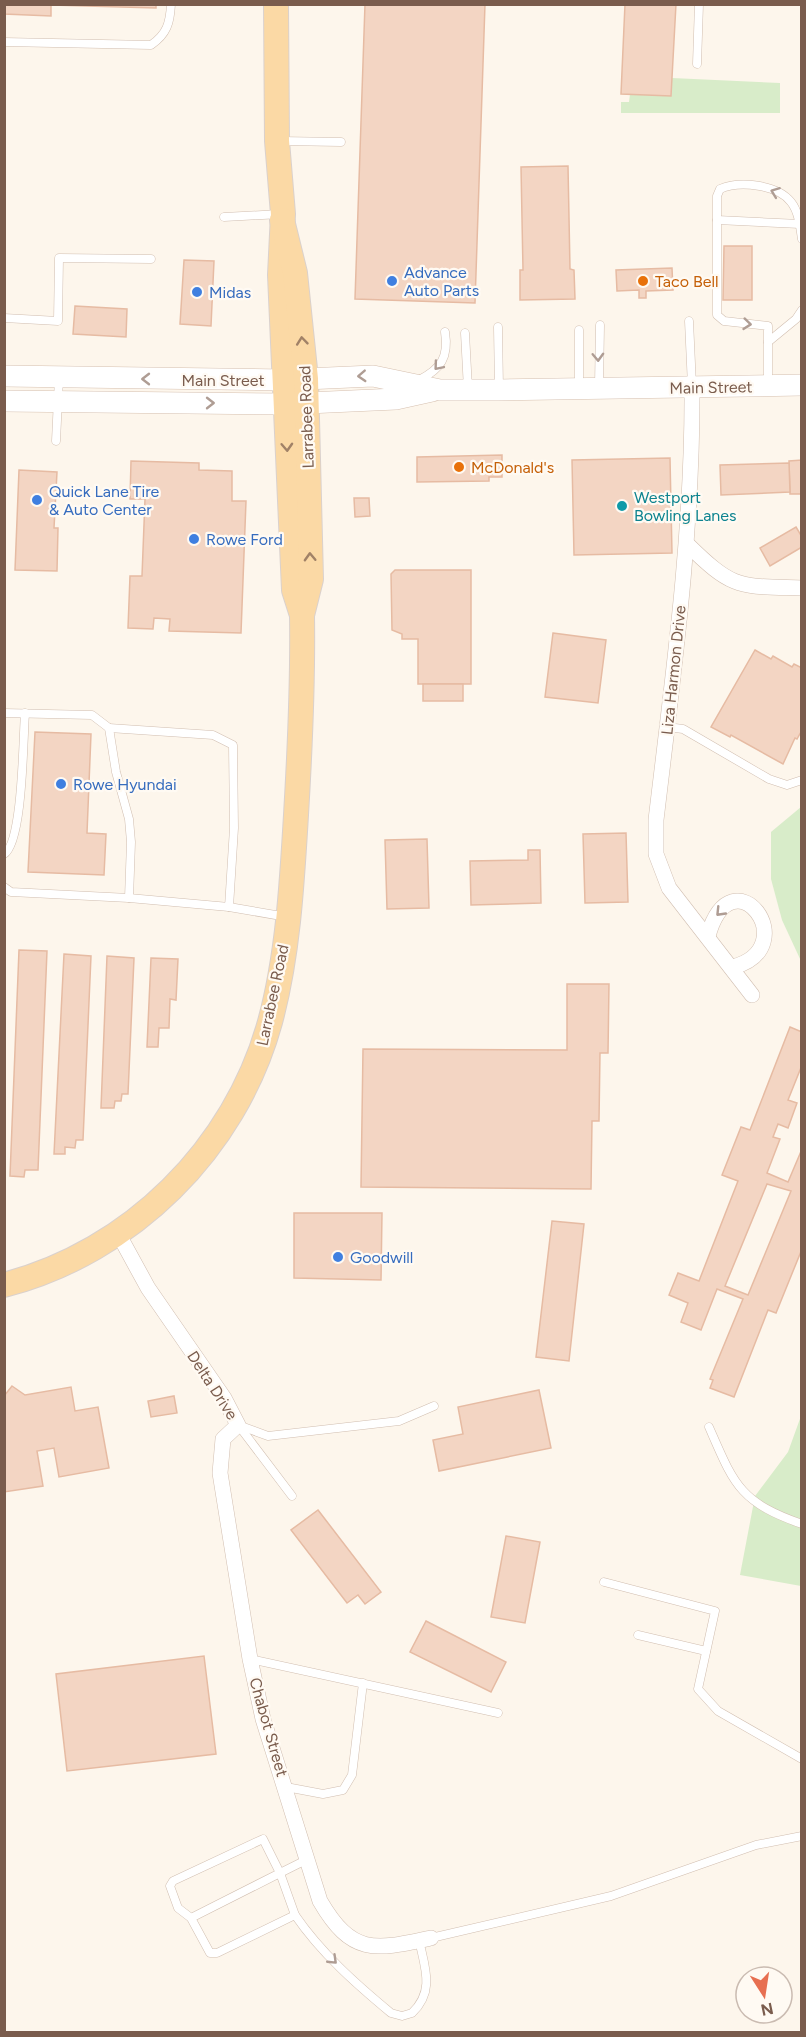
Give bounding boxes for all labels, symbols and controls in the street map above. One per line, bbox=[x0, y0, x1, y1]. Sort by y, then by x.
one-way arrow bbox=[770, 187, 781, 199]
place label: Advance Auto Parts bbox=[404, 263, 479, 300]
place label: Taco Bell bbox=[655, 272, 718, 291]
marker: Advance Auto Parts bbox=[385, 274, 399, 288]
marker: Taco Bell bbox=[636, 274, 650, 288]
place label: Midas bbox=[209, 283, 251, 302]
marker: Midas bbox=[190, 285, 204, 299]
one-way arrow bbox=[743, 317, 752, 329]
one-way arrow bbox=[296, 337, 309, 346]
one-way arrow bbox=[592, 352, 605, 361]
one-way arrow bbox=[435, 359, 446, 370]
street label: Larrabee Road bbox=[295, 365, 318, 469]
one-way arrow bbox=[358, 370, 367, 383]
street label: Main Street bbox=[181, 371, 265, 390]
one-way arrow bbox=[142, 373, 151, 385]
street label: Main Street bbox=[669, 377, 753, 398]
one-way arrow bbox=[205, 397, 214, 410]
one-way arrow bbox=[281, 442, 294, 451]
place label: McDonald's bbox=[471, 458, 554, 477]
marker: McDonald's bbox=[452, 460, 466, 474]
place label: Quick Lane Tire & Auto Center bbox=[49, 482, 160, 519]
place label: Westport Bowling Lanes bbox=[634, 488, 737, 525]
marker: Quick Lane Tire & Auto Center bbox=[30, 493, 44, 507]
marker: Westport Bowling Lanes bbox=[615, 499, 629, 513]
place label: Rowe Ford bbox=[206, 530, 283, 549]
marker: Rowe Ford bbox=[187, 532, 201, 546]
one-way arrow bbox=[304, 553, 316, 562]
street label: Liza Harmon Drive bbox=[657, 604, 690, 736]
place label: Rowe Hyundai bbox=[73, 775, 177, 794]
marker: Rowe Hyundai bbox=[54, 777, 68, 791]
one-way arrow bbox=[717, 905, 727, 916]
street label: Larrabee Road bbox=[252, 943, 292, 1047]
place label: Goodwill bbox=[350, 1248, 413, 1267]
marker: Goodwill bbox=[331, 1250, 345, 1264]
street label: Delta Drive bbox=[183, 1347, 242, 1424]
street label: Chabot Street bbox=[245, 1675, 292, 1779]
one-way arrow bbox=[326, 1953, 336, 1964]
north arrow bbox=[734, 1965, 794, 2025]
text: N bbox=[759, 1999, 775, 2020]

